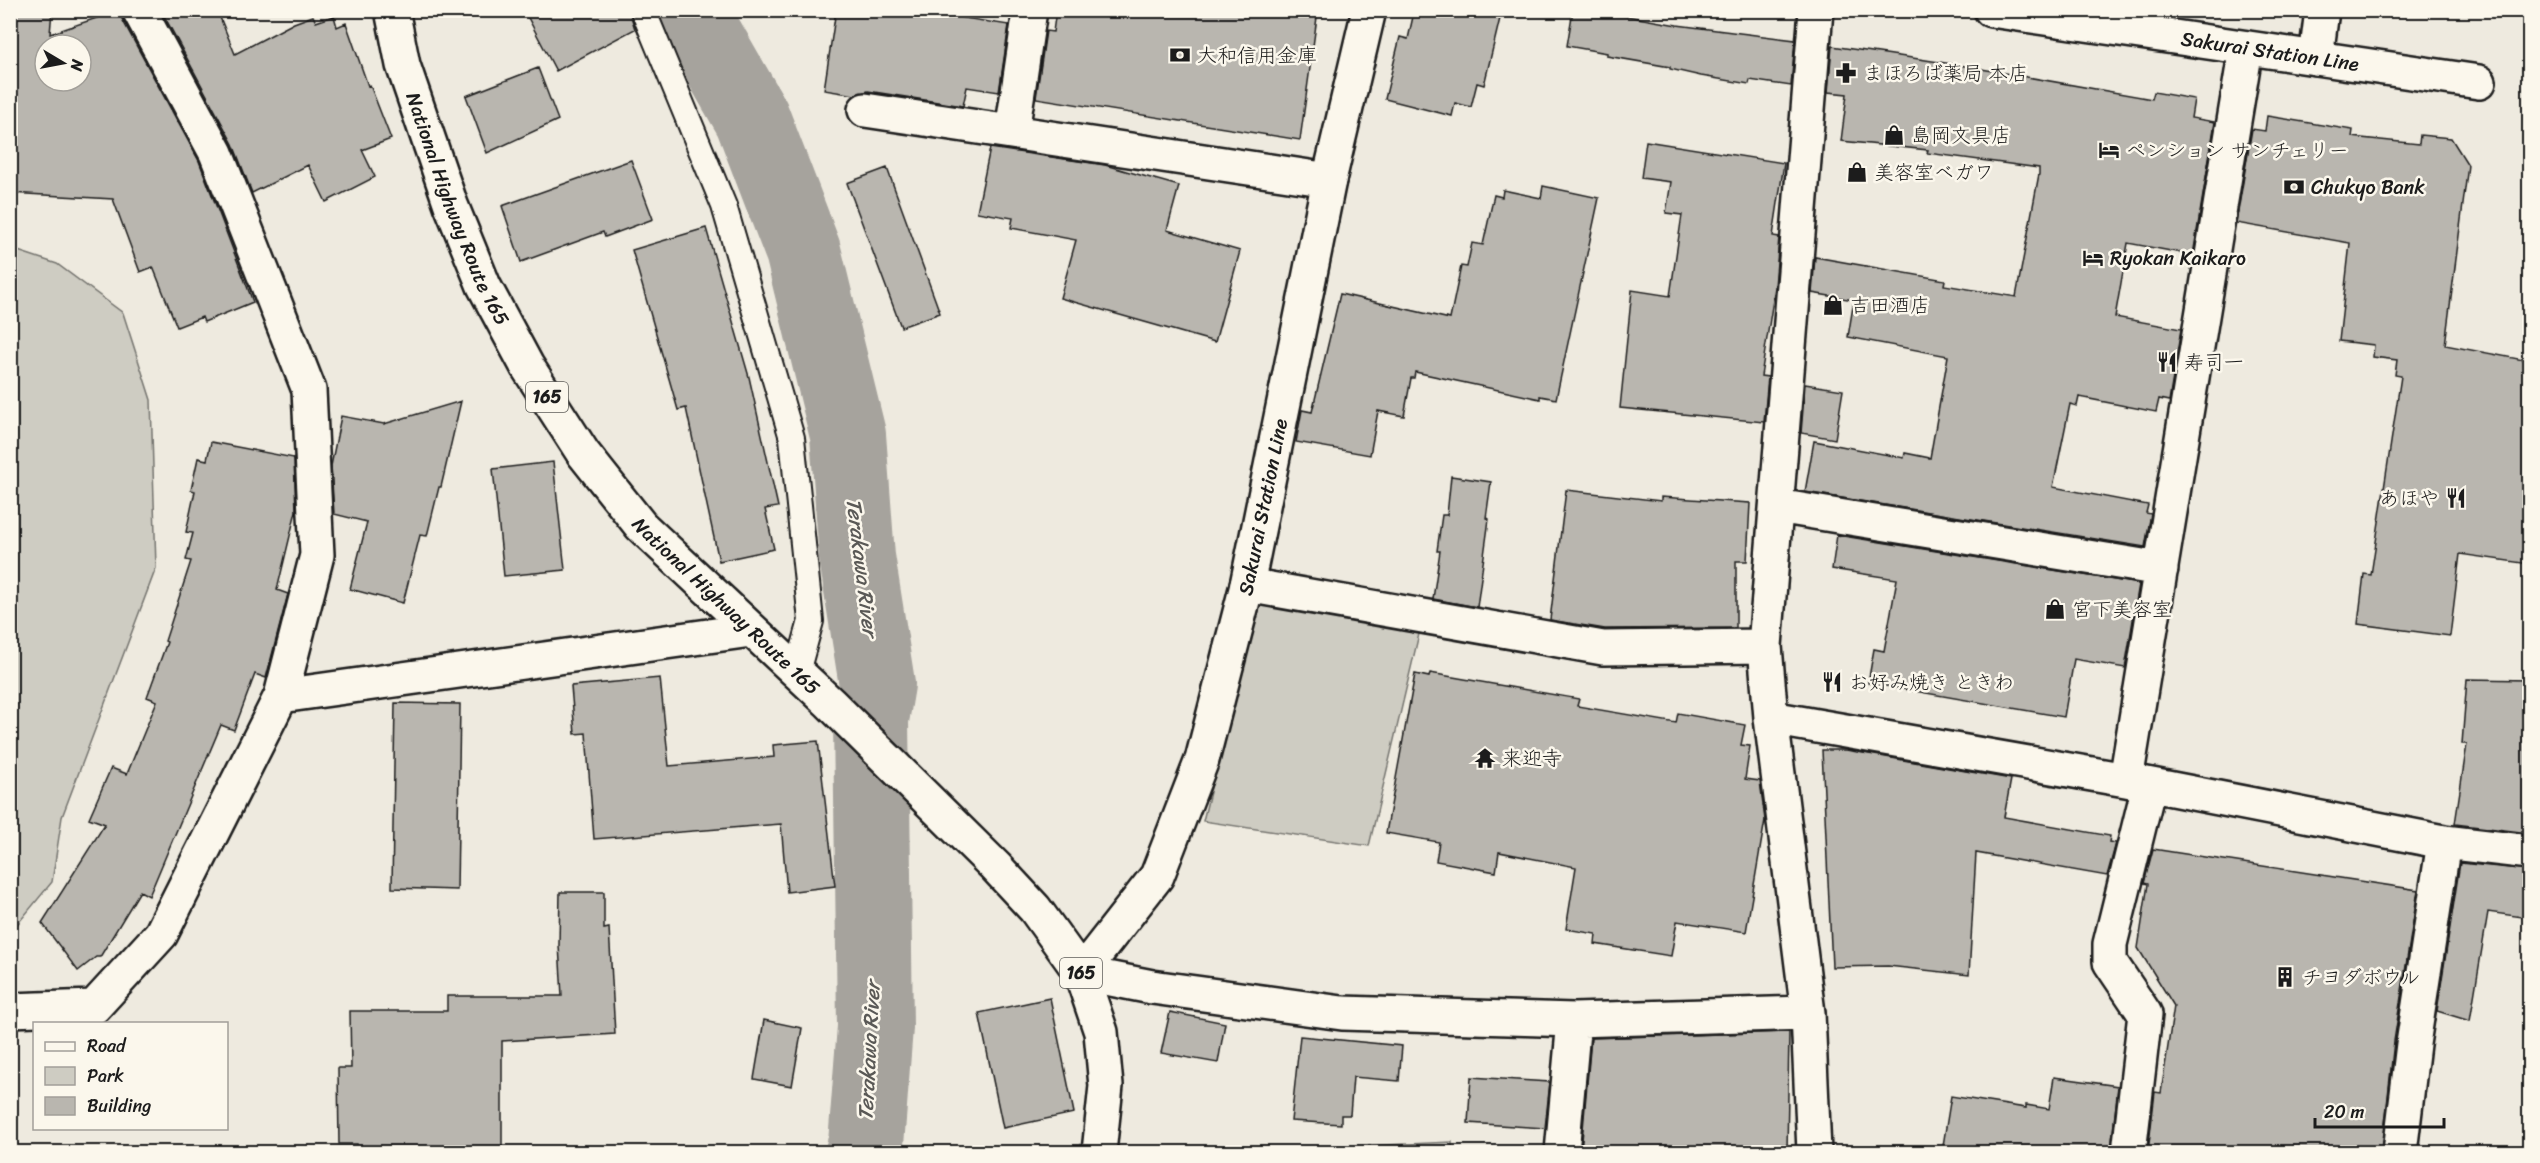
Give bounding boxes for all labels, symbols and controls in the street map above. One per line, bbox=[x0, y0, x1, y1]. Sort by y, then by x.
street label: Sakurai Station Line bbox=[2179, 21, 2362, 82]
north arrow bbox=[33, 33, 93, 93]
place label: 大和信用金庫 bbox=[1197, 38, 1317, 73]
bank icon: 大和信用金庫 bbox=[1168, 43, 1192, 67]
place label: まほろば薬局 本店 bbox=[1863, 56, 2028, 91]
text: N bbox=[62, 57, 93, 74]
pharmacy icon: まほろば薬局 本店 bbox=[1834, 61, 1858, 85]
street label: National Highway Route 165 bbox=[396, 88, 519, 332]
place label: 島岡文具店 bbox=[1911, 118, 2011, 153]
shop icon: 島岡文具店 bbox=[1882, 123, 1906, 147]
place label: ペンション サンチェリー bbox=[2126, 133, 2349, 168]
hotel icon: ペンション サンチェリー bbox=[2097, 138, 2121, 162]
place label: 美容室ベガワ bbox=[1874, 155, 1994, 190]
shop icon: 美容室ベガワ bbox=[1845, 160, 1869, 184]
place label: Chukyo Bank bbox=[2311, 170, 2425, 205]
bank icon: Chukyo Bank bbox=[2282, 175, 2306, 199]
place label: Ryokan Kaikaro bbox=[2110, 241, 2246, 276]
hotel icon: Ryokan Kaikaro bbox=[2081, 246, 2105, 270]
place label: 吉田酒店 bbox=[1850, 288, 1930, 323]
shop icon: 吉田酒店 bbox=[1821, 293, 1845, 317]
place label: 寿司一 bbox=[2184, 345, 2244, 380]
restaurant icon: 寿司一 bbox=[2155, 350, 2179, 374]
road number: 165 bbox=[526, 382, 568, 412]
street label: Sakurai Station Line bbox=[1228, 415, 1298, 599]
place label: あほや bbox=[2379, 481, 2439, 516]
restaurant icon: あほや bbox=[2444, 486, 2468, 510]
water label: Terakawa River bbox=[835, 496, 890, 643]
street label: National Highway Route 165 bbox=[622, 510, 829, 704]
place label: 宮下美容室 bbox=[2072, 592, 2172, 627]
shop icon: 宮下美容室 bbox=[2043, 597, 2067, 621]
place label: お好み焼き ときわ bbox=[1849, 665, 2014, 700]
restaurant icon: お好み焼き ときわ bbox=[1820, 670, 1844, 694]
place label: 来迎寺 bbox=[1502, 741, 1562, 776]
temple icon: 来迎寺 bbox=[1473, 746, 1497, 770]
road number: 165 bbox=[1060, 958, 1102, 988]
place label: チヨダボウル bbox=[2302, 960, 2420, 995]
building icon: チヨダボウル bbox=[2273, 965, 2297, 989]
water label: Terakawa River bbox=[846, 976, 892, 1121]
legend bbox=[33, 1022, 228, 1130]
text: Road bbox=[87, 1030, 127, 1062]
text: Park bbox=[87, 1060, 124, 1092]
text: Building bbox=[87, 1090, 151, 1122]
scale bar bbox=[2315, 1091, 2444, 1129]
text: 20 m bbox=[2324, 1096, 2364, 1128]

